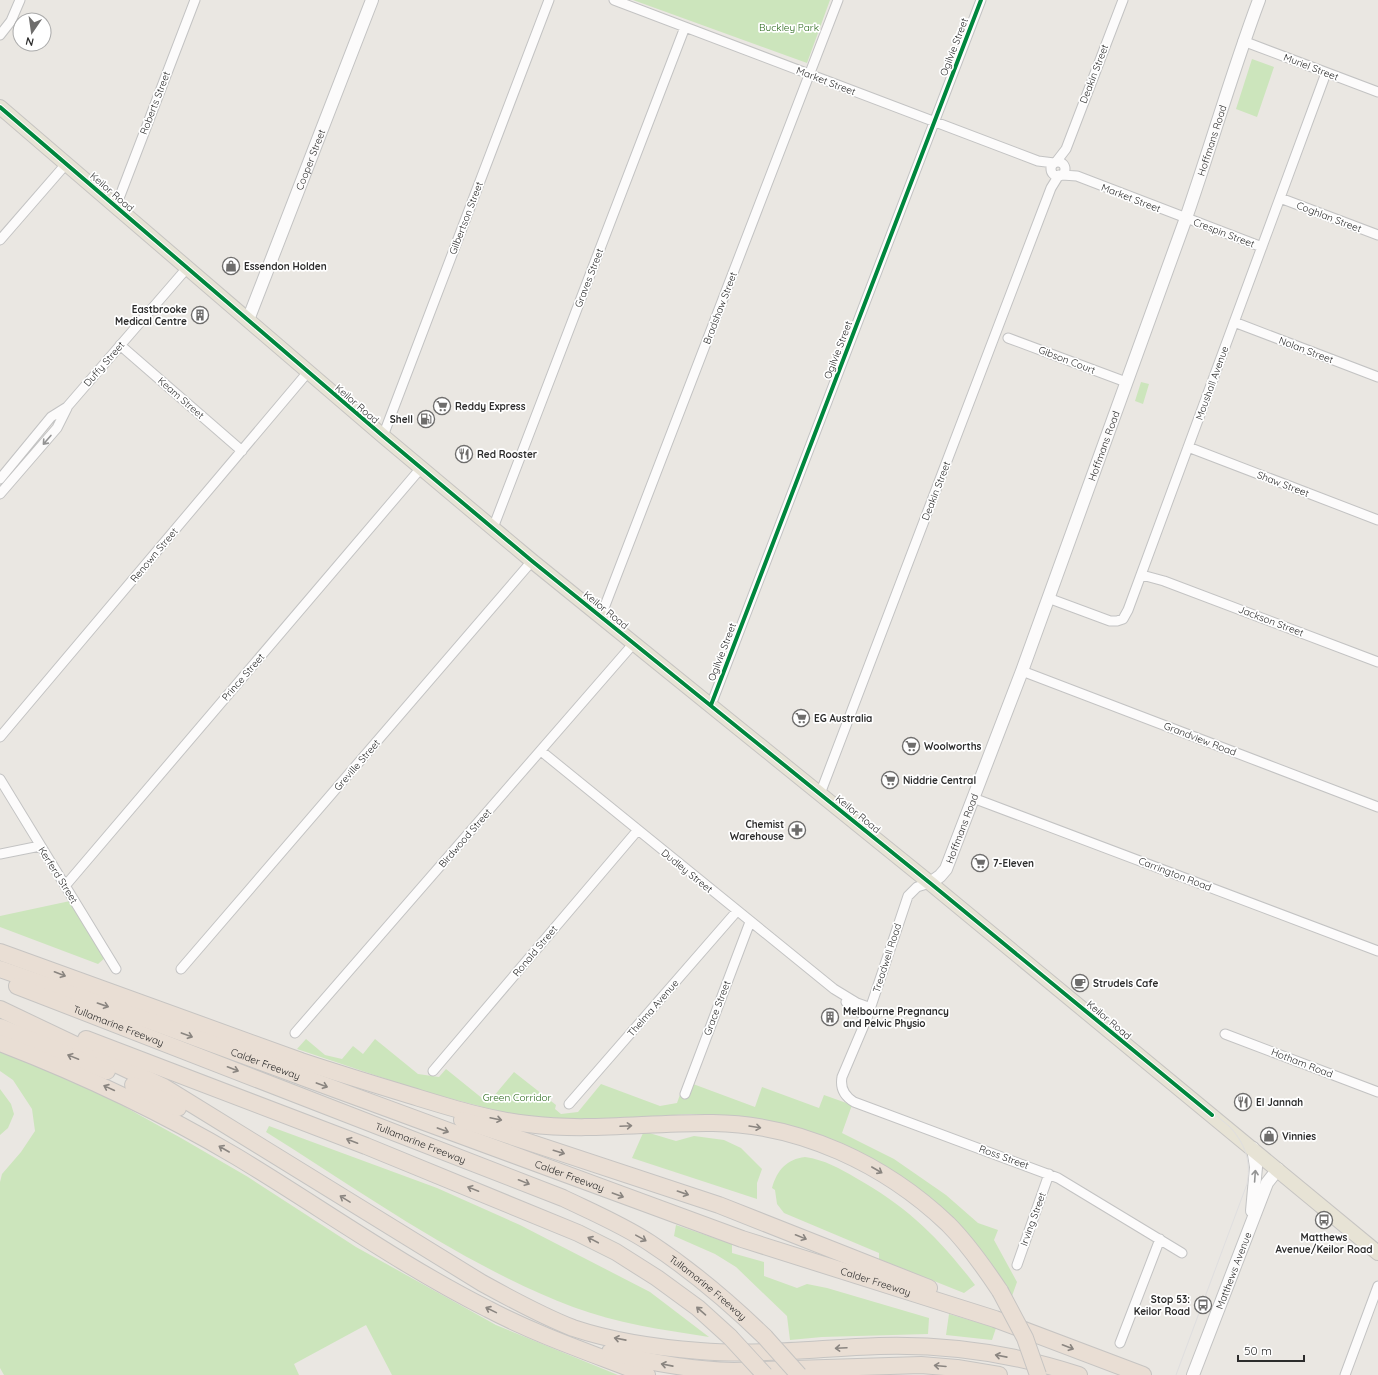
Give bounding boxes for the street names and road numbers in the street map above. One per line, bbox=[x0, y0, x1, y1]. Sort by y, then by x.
street label: Ogilvie Street bbox=[937, 16, 971, 78]
street label: Deakin Street bbox=[1077, 42, 1111, 105]
street label: Muriel Street bbox=[1282, 51, 1341, 84]
street label: Market Street bbox=[795, 64, 858, 98]
street label: Roberts Street bbox=[137, 69, 173, 136]
street label: Hoffmans Road bbox=[1194, 103, 1229, 178]
street label: Cooper Street bbox=[292, 127, 328, 192]
street label: Keilor Road bbox=[87, 169, 137, 215]
street label: Gilbertson Street bbox=[446, 179, 486, 256]
street label: Market Street bbox=[1100, 181, 1163, 215]
street label: Coghlan Street bbox=[1295, 199, 1364, 236]
street label: Crespin Street bbox=[1192, 215, 1257, 251]
street label: Graves Street bbox=[572, 246, 606, 309]
street label: Bradshaw Street bbox=[700, 269, 740, 346]
street label: Ogilvie Street bbox=[821, 319, 855, 381]
street label: Nolan Street bbox=[1277, 334, 1336, 367]
street label: Duffy Street bbox=[81, 338, 128, 389]
street label: Gibson Court bbox=[1037, 343, 1098, 377]
street label: Moushall Avenue bbox=[1193, 344, 1232, 422]
street label: Keam Street bbox=[155, 374, 207, 422]
street label: Keilor Road bbox=[332, 381, 382, 427]
street label: Hoffmans Road bbox=[1085, 409, 1122, 483]
street label: Deakin Street bbox=[919, 459, 953, 522]
street label: Shaw Street bbox=[1255, 468, 1312, 500]
street label: Renown Street bbox=[127, 525, 181, 585]
street label: Keilor Road bbox=[581, 588, 631, 632]
street label: Jackson Street bbox=[1237, 603, 1306, 640]
street label: Ogilvie Street bbox=[705, 621, 739, 683]
street label: Prince Street bbox=[219, 650, 268, 703]
street label: Grandview Road bbox=[1162, 719, 1238, 759]
street label: Greville Street bbox=[331, 736, 383, 793]
street label: Keilor Road bbox=[833, 792, 883, 836]
street label: Hoffmans Road bbox=[942, 792, 981, 865]
street label: Birdwood Street bbox=[436, 805, 495, 870]
street label: Kerferd Street bbox=[35, 844, 81, 906]
street label: Dudley Street bbox=[659, 846, 716, 896]
street label: Carrington Road bbox=[1137, 854, 1213, 894]
street label: Ronald Street bbox=[510, 922, 561, 979]
street label: Treadwell Road bbox=[870, 922, 904, 994]
street label: Thelma Avenue bbox=[625, 976, 682, 1039]
street label: Grace Street bbox=[701, 978, 734, 1037]
street label: Keilor Road bbox=[1084, 998, 1134, 1042]
street label: Tullamarine Freeway bbox=[71, 1002, 166, 1049]
street label: Calder Freeway bbox=[229, 1045, 302, 1082]
street label: Hotham Road bbox=[1269, 1045, 1335, 1081]
street label: Tullamarine Freeway bbox=[373, 1119, 468, 1166]
street label: Ross Street bbox=[977, 1142, 1031, 1172]
street label: Calder Freeway bbox=[533, 1157, 606, 1194]
street label: Irving Street bbox=[1017, 1190, 1049, 1248]
street label: Matthews Avenue bbox=[1213, 1230, 1254, 1311]
street label: Tullamarine Freeway bbox=[667, 1252, 750, 1323]
street label: Calder Freeway bbox=[839, 1264, 913, 1299]

